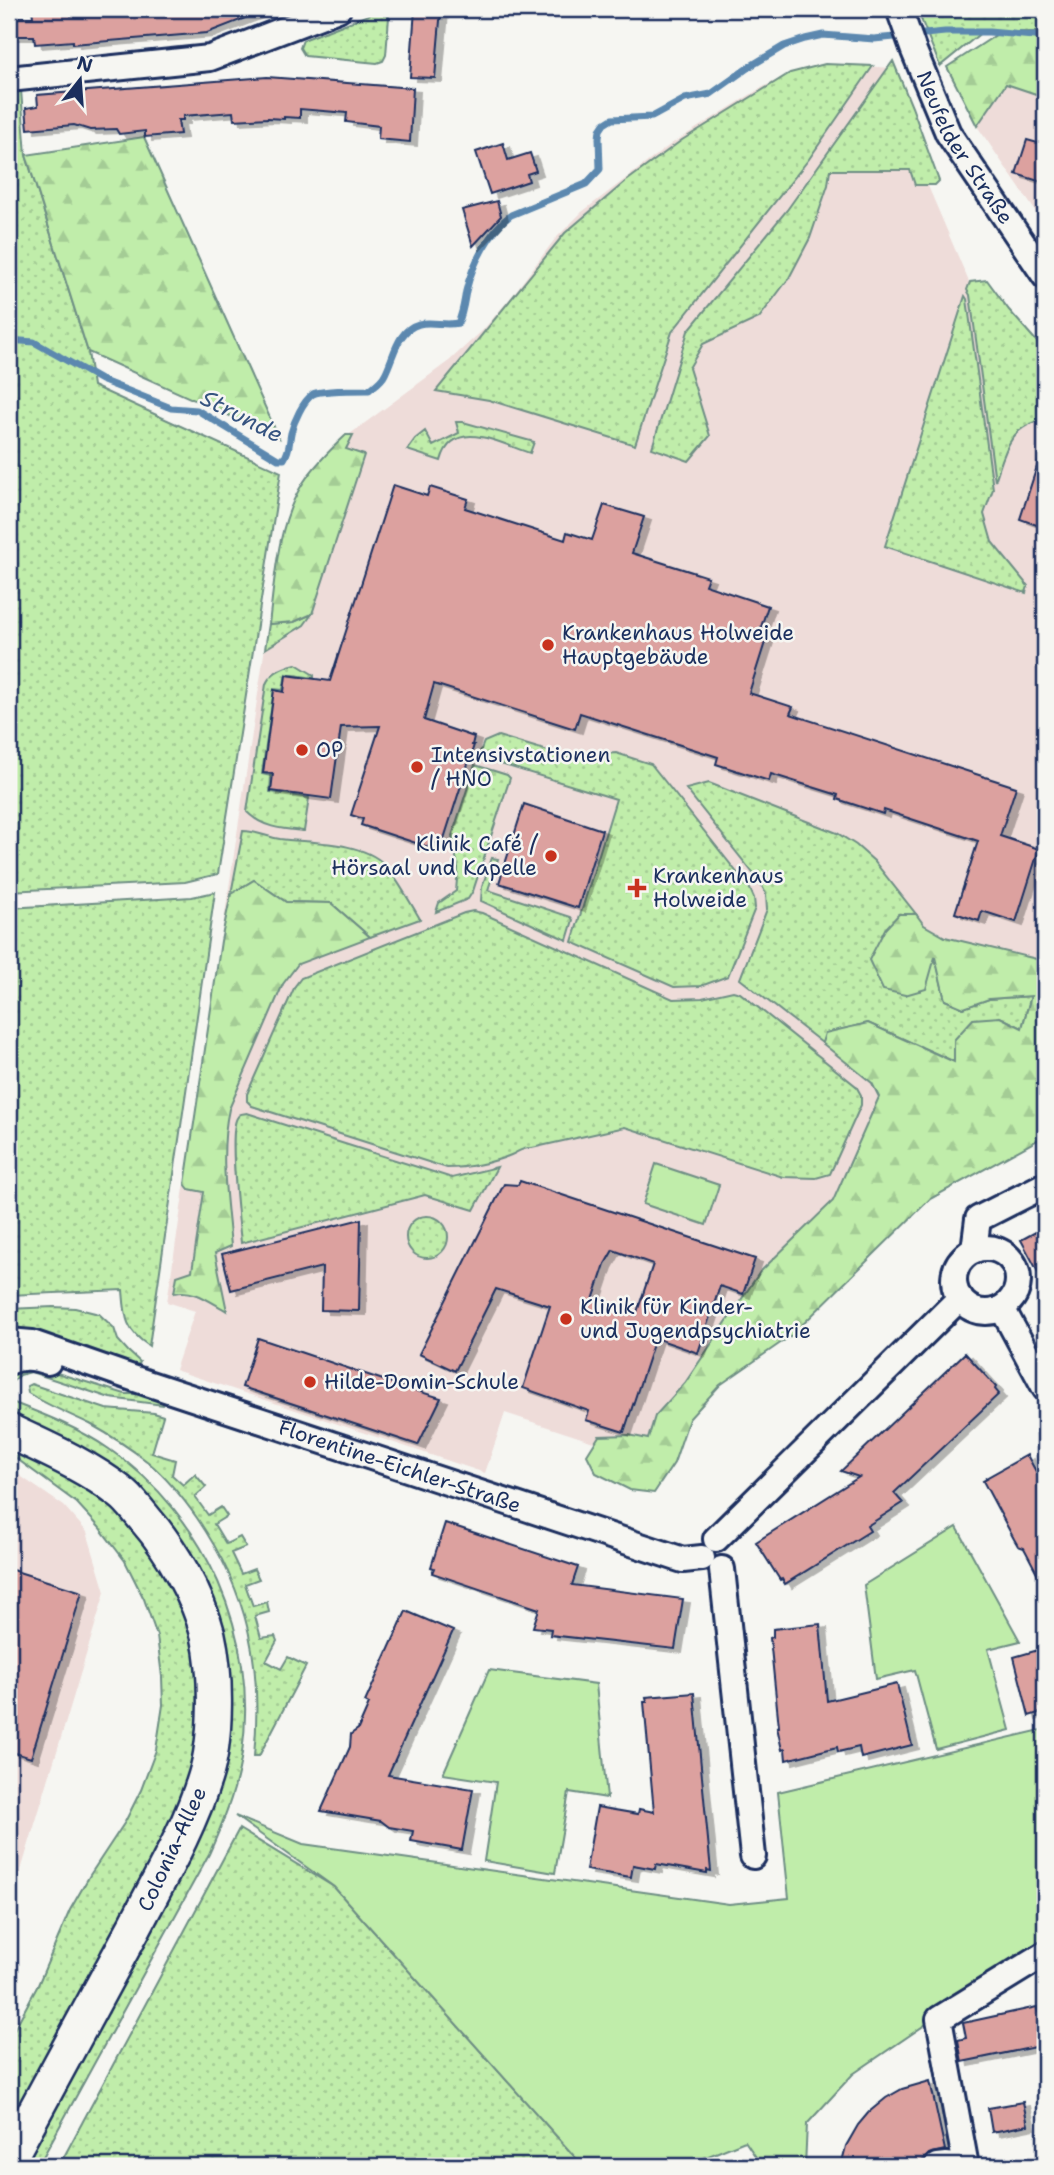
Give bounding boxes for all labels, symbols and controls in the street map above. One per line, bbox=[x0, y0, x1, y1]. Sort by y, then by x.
north arrow bbox=[46, 46, 116, 116]
text: N bbox=[74, 50, 96, 78]
street label: Neufelder Straße bbox=[910, 66, 1020, 230]
water label: Strunde bbox=[196, 383, 288, 449]
place label: Krankenhaus Holweide Hauptgebäude bbox=[562, 619, 794, 671]
marker: Krankenhaus Holweide Hauptgebäude bbox=[540, 637, 556, 653]
place label: OP bbox=[316, 736, 343, 764]
place label: Intensivstationen / HNO bbox=[431, 741, 610, 793]
marker: OP bbox=[294, 742, 310, 758]
marker: Intensivstationen / HNO bbox=[409, 759, 425, 775]
place label: Klinik Café / Hörsaal und Kapelle bbox=[331, 830, 539, 882]
marker: Klinik Café / Hörsaal und Kapelle bbox=[543, 848, 559, 864]
place label: Krankenhaus Holweide bbox=[653, 862, 784, 914]
marker: Krankenhaus Holweide bbox=[627, 878, 647, 898]
place label: Klinik für Kinder- und Jugendpsychiatrie bbox=[580, 1293, 811, 1345]
marker: Klinik für Kinder- und Jugendpsychiatrie bbox=[558, 1311, 574, 1327]
place label: Hilde-Domin-Schule bbox=[324, 1368, 519, 1396]
marker: Hilde-Domin-Schule bbox=[302, 1374, 318, 1390]
street label: Florentine-Eichler-Straße bbox=[275, 1413, 525, 1520]
street label: Colonia-Allee bbox=[131, 1782, 213, 1916]

